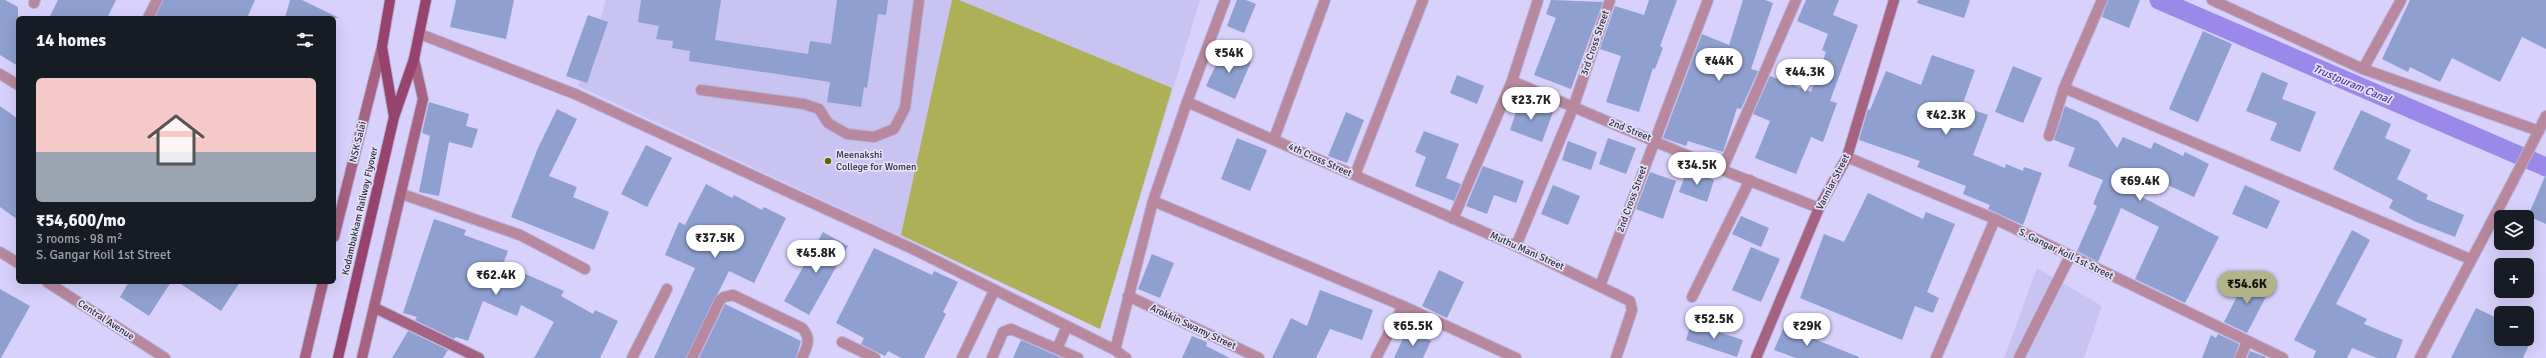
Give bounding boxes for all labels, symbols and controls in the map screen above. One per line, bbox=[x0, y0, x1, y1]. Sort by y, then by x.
street label: 3rd Cross Street bbox=[1578, 8, 1612, 77]
icon: filters bbox=[294, 29, 316, 51]
text: 14 homes bbox=[36, 30, 106, 51]
pin: ₹54K bbox=[1205, 40, 1253, 74]
text: ₹54K bbox=[1214, 45, 1244, 61]
pin: ₹44K bbox=[1695, 48, 1743, 82]
text: ₹44K bbox=[1704, 53, 1734, 69]
pin: ₹44.3K bbox=[1772, 59, 1838, 93]
water label: Trustpuram Canal bbox=[2311, 62, 2394, 107]
text: ₹44.3K bbox=[1785, 64, 1825, 80]
pin: ₹23.7K bbox=[1498, 87, 1564, 121]
text: ₹23.7K bbox=[1511, 92, 1551, 108]
pin: ₹42.3K bbox=[1913, 102, 1979, 136]
icon: home bbox=[140, 104, 212, 176]
text: ₹42.3K bbox=[1926, 107, 1966, 123]
street label: 2nd Street bbox=[1607, 116, 1653, 144]
street label: NSK Salai bbox=[347, 120, 369, 164]
street label: 4th Cross Street bbox=[1286, 141, 1354, 180]
street label: Kodambakkam Railway Flyover bbox=[339, 145, 381, 276]
place label: Meenakshi College for Women bbox=[836, 149, 916, 173]
pin: ₹34.5K bbox=[1664, 152, 1730, 186]
street label: Vanniar Street bbox=[1814, 152, 1852, 212]
marker: Meenakshi College for Women bbox=[823, 156, 833, 166]
text: ₹34.5K bbox=[1677, 157, 1717, 173]
street label: 2nd Cross Street bbox=[1614, 164, 1650, 234]
pin: ₹69.4K bbox=[2107, 168, 2173, 202]
text: ₹69.4K bbox=[2120, 173, 2160, 189]
text: ₹54,600/mo bbox=[36, 210, 126, 231]
map controls bbox=[2494, 210, 2534, 346]
button: layers bbox=[2494, 210, 2534, 250]
pin: ₹37.5K bbox=[682, 225, 748, 259]
street label: S. Gangar Koil 1st Street bbox=[2017, 226, 2116, 282]
street label: Muthu Mani Street bbox=[1488, 229, 1566, 273]
text: ₹37.5K bbox=[695, 230, 735, 246]
text: 3 rooms · 98 m² bbox=[36, 231, 122, 247]
pin: ₹45.8K bbox=[783, 240, 849, 274]
text: ₹45.8K bbox=[796, 245, 836, 261]
text: S. Gangar Koil 1st Street bbox=[36, 247, 171, 263]
button: + bbox=[2494, 258, 2534, 298]
pin: ₹62.4K bbox=[463, 262, 529, 296]
text: ₹62.4K bbox=[476, 267, 516, 283]
pin: ₹54.6K bbox=[2214, 271, 2280, 305]
text: ₹54.6K bbox=[2227, 276, 2267, 292]
street label: Central Avenue bbox=[75, 297, 137, 343]
street label: Arokkin Swamy Street bbox=[1148, 302, 1238, 352]
pin: ₹52.5K bbox=[1681, 306, 1747, 340]
button: − bbox=[2494, 306, 2534, 346]
text: ₹52.5K bbox=[1694, 311, 1734, 327]
pin: ₹65.5K bbox=[1380, 313, 1446, 347]
pin: ₹29K bbox=[1783, 313, 1831, 347]
text: ₹65.5K bbox=[1393, 318, 1433, 334]
text: ₹29K bbox=[1792, 318, 1822, 334]

